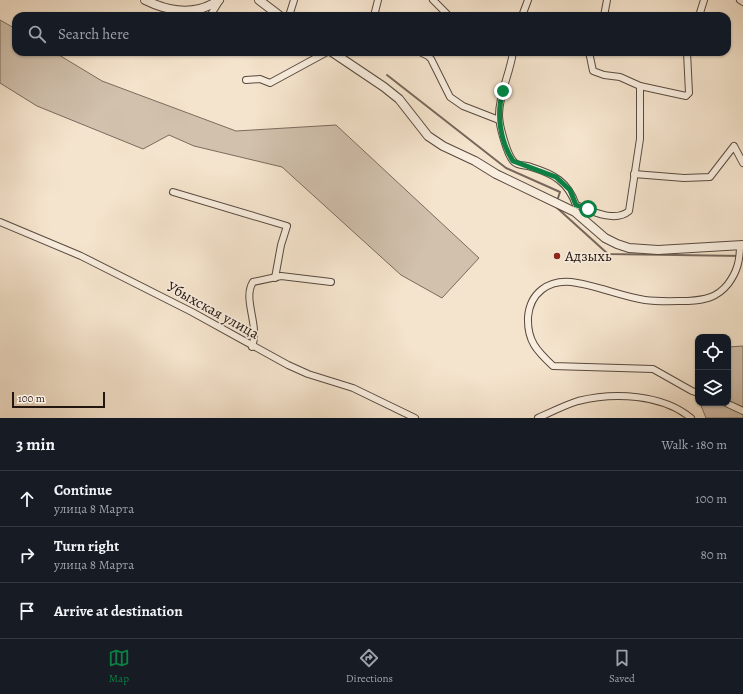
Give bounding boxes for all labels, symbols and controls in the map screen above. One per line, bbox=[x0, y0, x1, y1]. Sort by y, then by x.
search box bbox=[12, 12, 731, 56]
icon: search bbox=[26, 23, 48, 45]
text: Search here bbox=[58, 24, 129, 44]
route end bbox=[494, 82, 512, 100]
route start bbox=[579, 200, 597, 218]
place label: Адзыхь bbox=[564, 246, 612, 266]
marker: Адзыхь bbox=[552, 251, 562, 261]
street label: Убыхская улица bbox=[163, 276, 263, 344]
map controls bbox=[695, 334, 731, 406]
button: locate bbox=[695, 334, 731, 370]
button: layers bbox=[695, 370, 731, 406]
scale bar bbox=[12, 390, 105, 409]
text: 100 m bbox=[18, 391, 45, 406]
text: 3 min bbox=[16, 433, 55, 456]
text: Walk · 180 m bbox=[661, 436, 727, 453]
text: Continue bbox=[54, 480, 112, 500]
icon: ahead bbox=[16, 488, 38, 510]
text: 100 m bbox=[695, 490, 727, 507]
text: улица 8 Марта bbox=[54, 500, 134, 517]
text: Turn right bbox=[54, 536, 119, 556]
icon: right bbox=[16, 544, 38, 566]
text: 80 m bbox=[700, 546, 727, 563]
text: улица 8 Марта bbox=[54, 556, 134, 573]
icon: arrive bbox=[16, 600, 38, 622]
text: Arrive at destination bbox=[54, 601, 183, 621]
tab: Map bbox=[108, 647, 130, 686]
tab: Directions bbox=[346, 647, 393, 686]
tab: Saved bbox=[609, 647, 635, 686]

